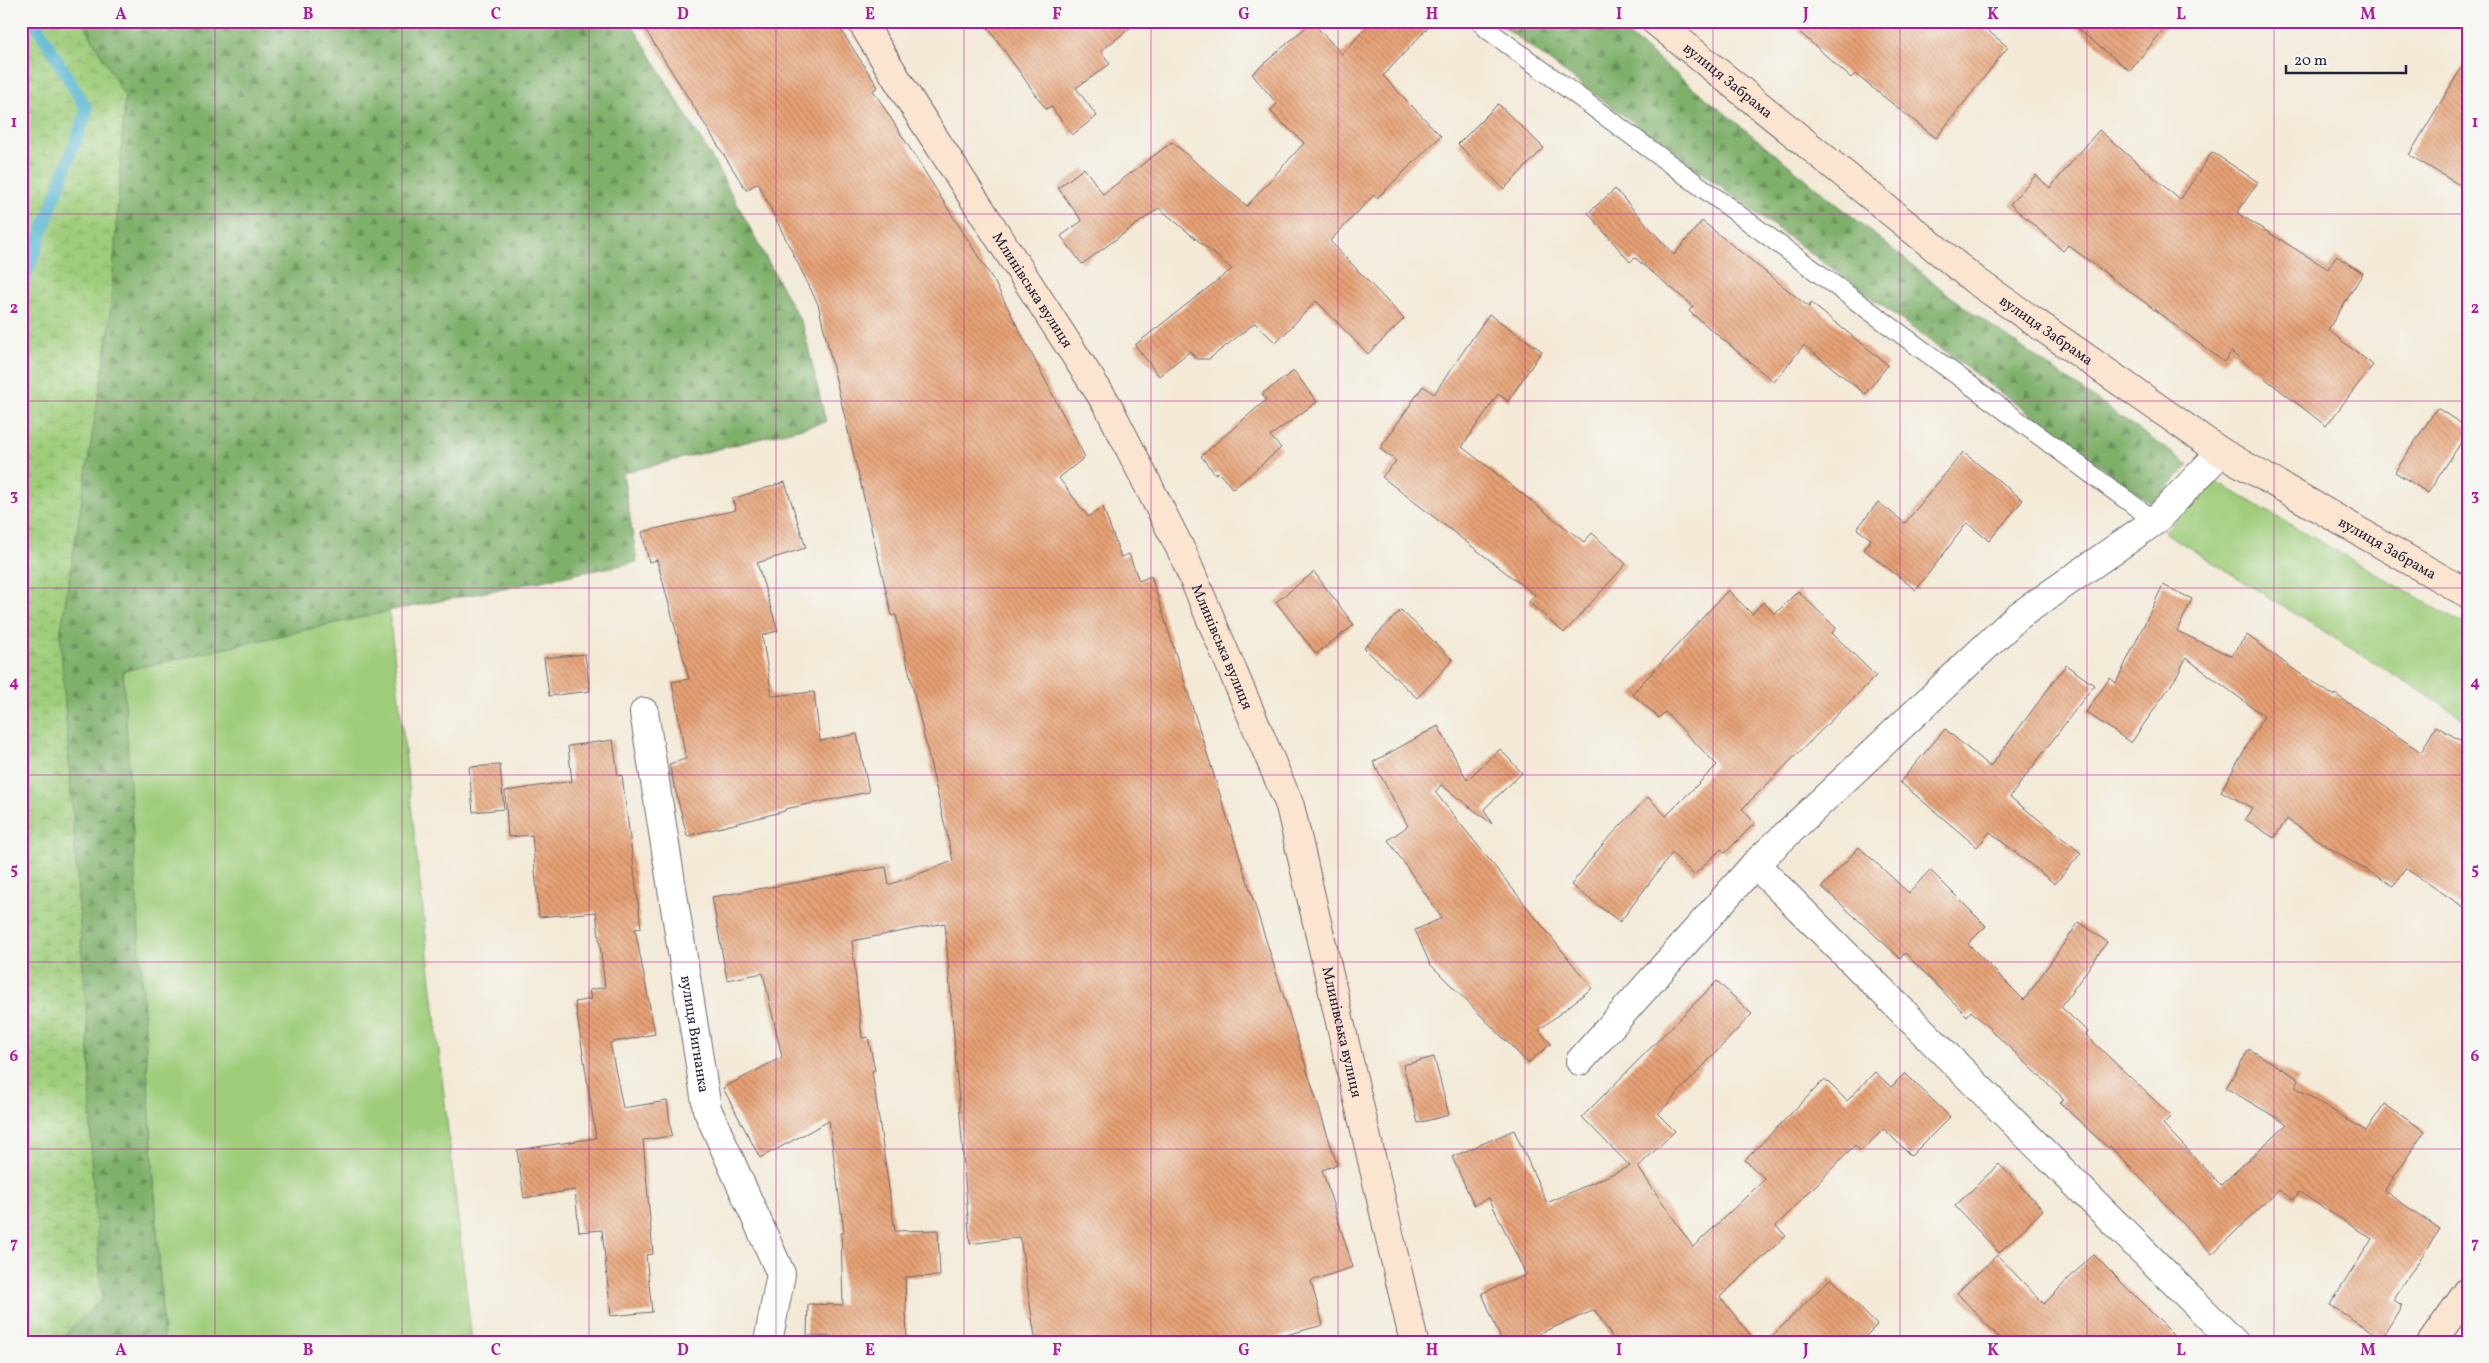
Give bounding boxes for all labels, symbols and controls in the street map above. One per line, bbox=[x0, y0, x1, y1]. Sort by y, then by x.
text: A bbox=[115, 4, 127, 26]
text: B bbox=[303, 4, 314, 26]
text: C bbox=[491, 4, 501, 26]
text: D bbox=[677, 4, 689, 26]
text: E bbox=[865, 4, 875, 26]
text: F bbox=[1052, 4, 1062, 26]
text: G bbox=[1238, 4, 1250, 26]
text: H bbox=[1426, 4, 1438, 26]
text: I bbox=[1616, 4, 1622, 26]
text: J bbox=[1802, 4, 1809, 26]
text: K bbox=[1987, 4, 1999, 26]
text: L bbox=[2176, 4, 2186, 26]
text: M bbox=[2360, 4, 2376, 26]
street label: вулиця Забрама bbox=[1678, 39, 1776, 124]
scale bar bbox=[2286, 42, 2406, 74]
text: 20 m bbox=[2294, 51, 2327, 72]
text: 1 bbox=[11, 112, 17, 134]
text: 1 bbox=[2472, 112, 2478, 134]
street label: Млинівська вулиця bbox=[986, 229, 1077, 353]
street label: вулиця Забрама bbox=[1994, 291, 2097, 371]
text: 2 bbox=[10, 298, 18, 320]
text: 2 bbox=[2471, 298, 2479, 320]
text: 3 bbox=[10, 485, 18, 507]
text: 3 bbox=[2471, 485, 2479, 507]
street label: вулиця Забрама bbox=[2334, 513, 2440, 586]
street label: Млинівська вулиця bbox=[1185, 581, 1257, 713]
text: 4 bbox=[9, 672, 19, 694]
text: 4 bbox=[2470, 672, 2480, 694]
text: 5 bbox=[10, 859, 18, 881]
text: 5 bbox=[2471, 859, 2479, 881]
street label: Млинівська вулиця bbox=[1315, 964, 1366, 1100]
street label: вулиця Вигнанка bbox=[674, 974, 713, 1094]
text: 6 bbox=[10, 1046, 19, 1068]
text: 6 bbox=[2471, 1046, 2480, 1068]
text: 7 bbox=[10, 1233, 18, 1255]
text: 7 bbox=[2471, 1233, 2479, 1255]
text: A bbox=[115, 1340, 127, 1362]
text: B bbox=[303, 1340, 314, 1362]
text: C bbox=[491, 1340, 501, 1362]
text: D bbox=[677, 1340, 689, 1362]
text: E bbox=[865, 1340, 875, 1362]
text: F bbox=[1052, 1340, 1062, 1362]
text: G bbox=[1238, 1340, 1250, 1362]
text: H bbox=[1426, 1340, 1438, 1362]
text: I bbox=[1616, 1340, 1622, 1362]
text: J bbox=[1802, 1340, 1809, 1362]
text: K bbox=[1987, 1340, 1999, 1362]
text: L bbox=[2176, 1340, 2186, 1362]
text: M bbox=[2360, 1340, 2376, 1362]

